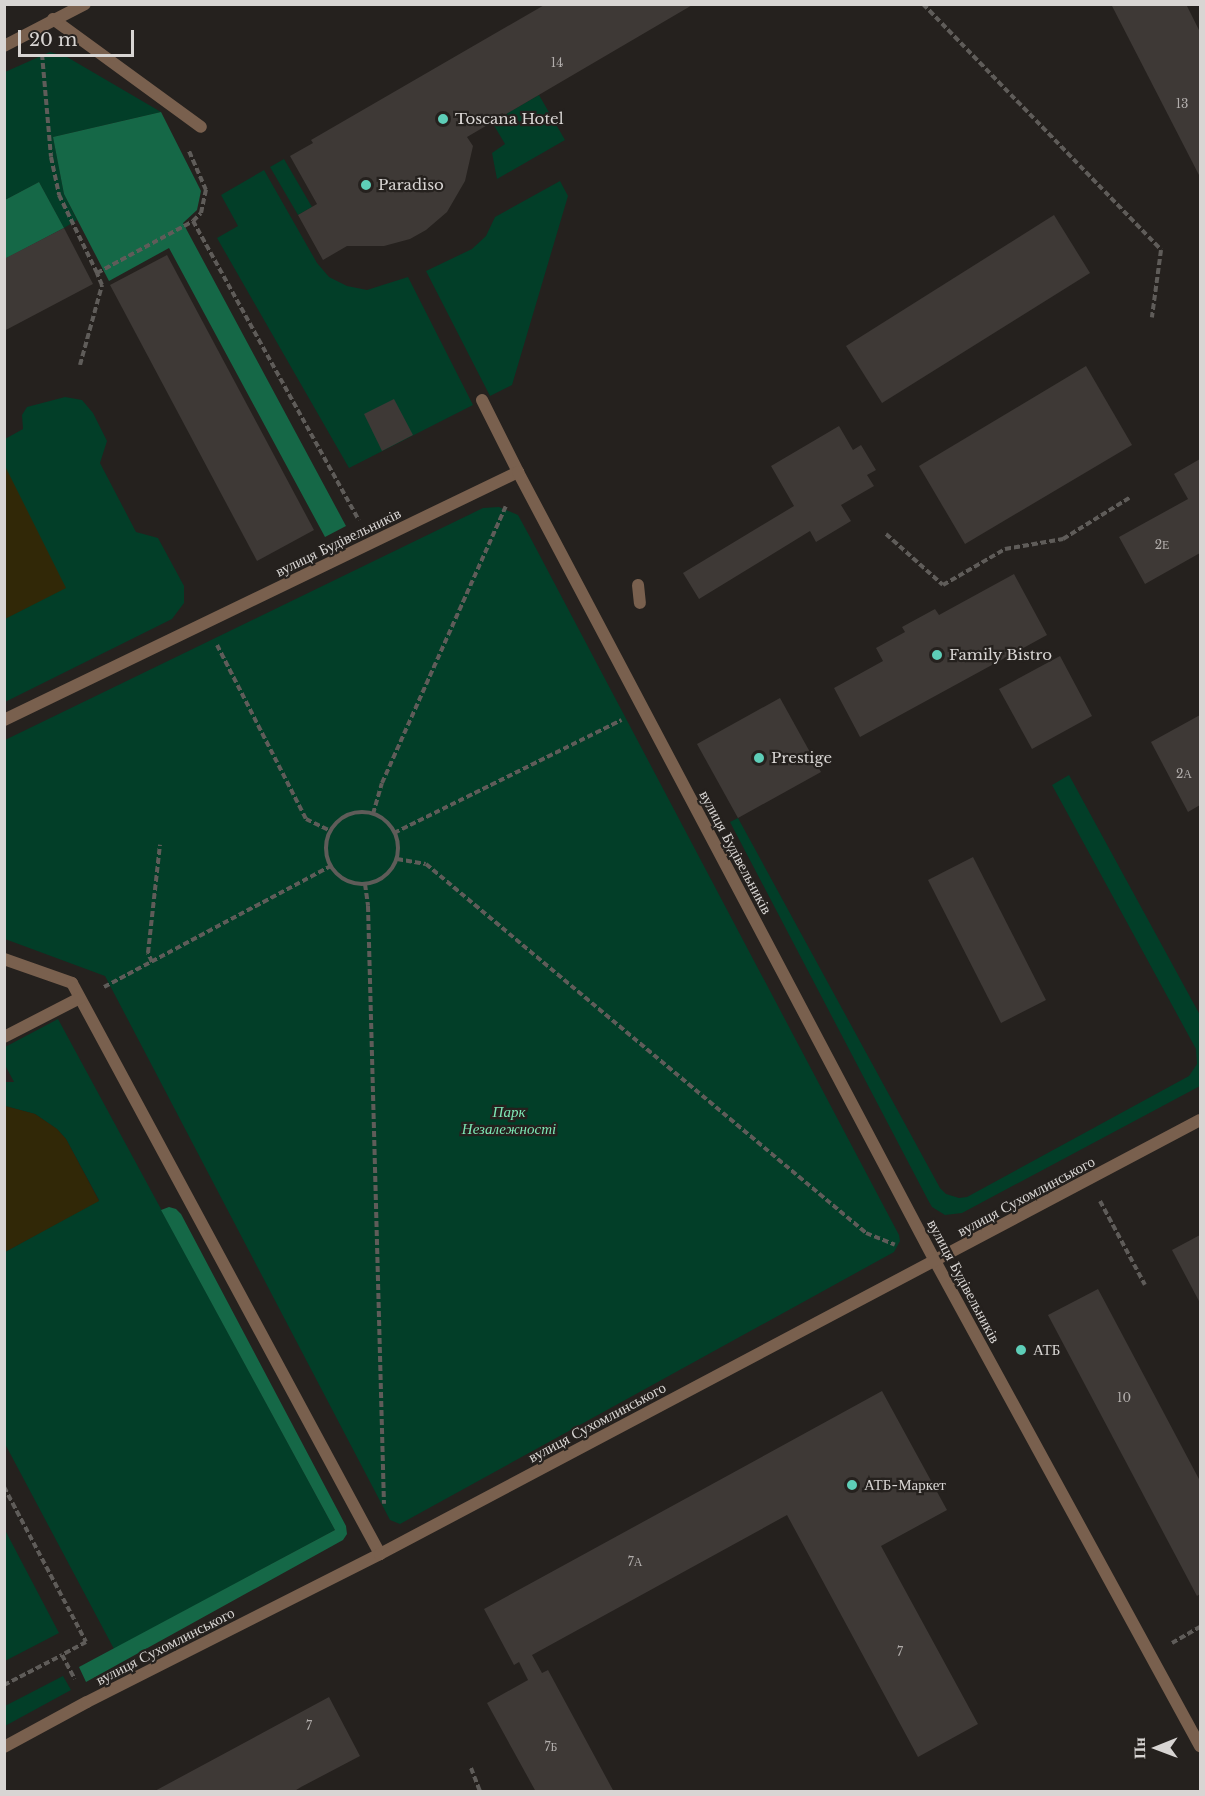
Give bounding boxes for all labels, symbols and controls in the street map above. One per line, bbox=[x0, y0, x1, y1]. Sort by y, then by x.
scale bar bbox=[21, 18, 136, 56]
text: 20 m bbox=[29, 29, 77, 51]
house number: 14 bbox=[551, 56, 563, 70]
house number: 13 bbox=[1176, 97, 1188, 111]
place label: Toscana Hotel bbox=[455, 110, 564, 128]
marker: Toscana Hotel bbox=[436, 112, 450, 126]
place label: Paradiso bbox=[378, 176, 444, 194]
marker: Paradiso bbox=[359, 178, 373, 192]
street label: вулиця Будівельників bbox=[272, 504, 404, 580]
house number: 2Е bbox=[1155, 538, 1169, 552]
place label: Family Bistro bbox=[949, 646, 1053, 664]
marker: Family Bistro bbox=[930, 648, 944, 662]
place label: Prestige bbox=[771, 749, 832, 767]
marker: Prestige bbox=[752, 751, 766, 765]
house number: 2А bbox=[1176, 767, 1192, 781]
street label: вулиця Будівельників bbox=[696, 787, 776, 917]
park label: Парк Незалежності bbox=[462, 1102, 556, 1137]
street label: вулиця Сухомлинського bbox=[954, 1152, 1098, 1240]
street label: вулиця Будівельників bbox=[924, 1216, 1004, 1346]
place label: АТБ bbox=[1033, 1341, 1060, 1359]
marker: АТБ bbox=[1014, 1343, 1028, 1357]
street label: вулиця Сухомлинського bbox=[525, 1378, 669, 1466]
house number: 10 bbox=[1117, 1391, 1131, 1405]
place label: АТБ-Маркет bbox=[864, 1476, 946, 1494]
marker: АТБ-Маркет bbox=[845, 1478, 859, 1492]
house number: 7А bbox=[628, 1555, 642, 1569]
street label: вулиця Сухомлинського bbox=[93, 1603, 237, 1689]
house number: 7 bbox=[897, 1645, 903, 1659]
north arrow bbox=[1127, 1718, 1187, 1778]
house number: 7 bbox=[306, 1719, 312, 1733]
text: Пн bbox=[1129, 1737, 1149, 1759]
house number: 7Б bbox=[545, 1740, 557, 1754]

